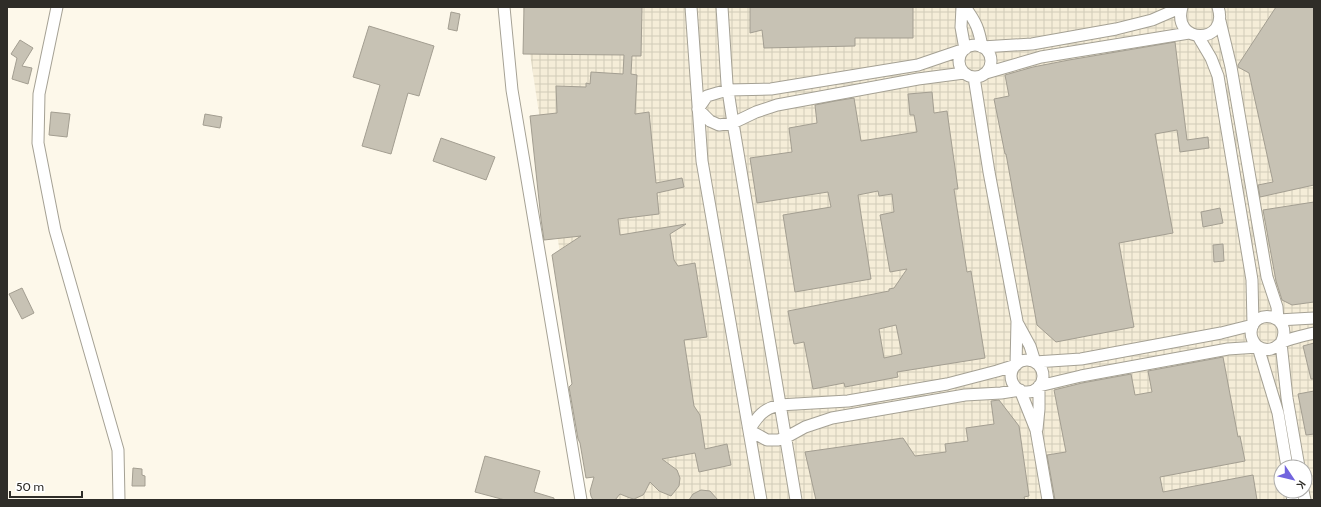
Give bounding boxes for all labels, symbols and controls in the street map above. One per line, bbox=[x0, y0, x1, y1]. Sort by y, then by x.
north arrow bbox=[1273, 459, 1313, 499]
scale bar bbox=[10, 473, 82, 499]
text: K bbox=[1293, 478, 1309, 492]
text: 50 m bbox=[16, 479, 44, 494]

